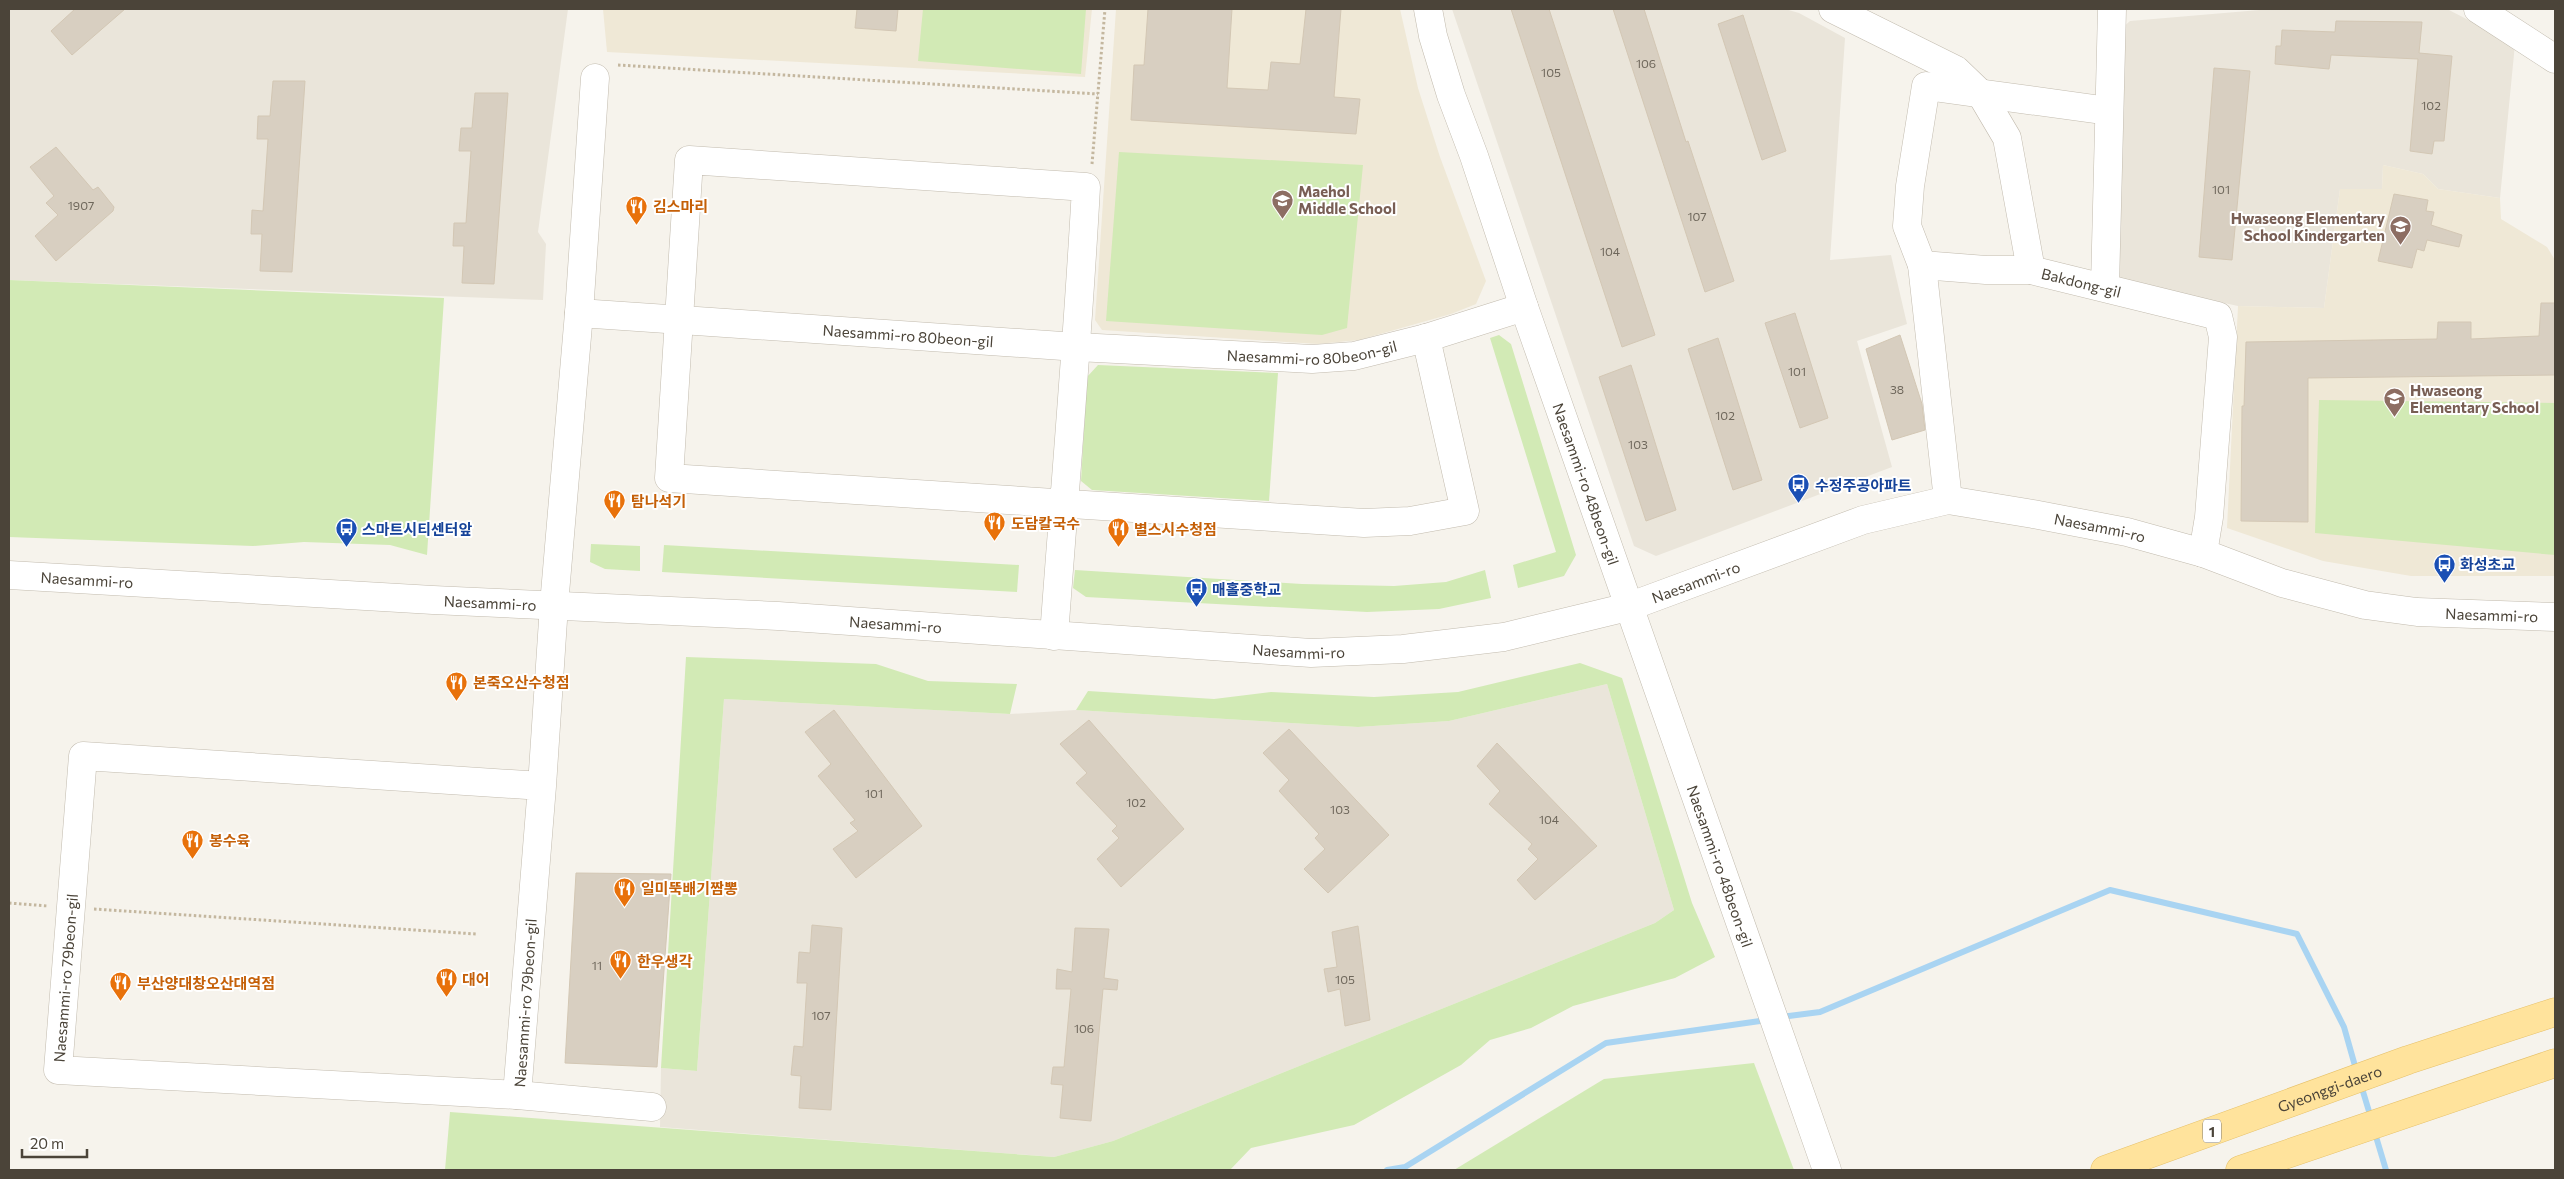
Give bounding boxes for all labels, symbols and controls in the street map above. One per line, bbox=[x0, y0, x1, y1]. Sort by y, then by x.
house number: 106 bbox=[1636, 56, 1656, 70]
house number: 105 bbox=[1541, 65, 1561, 79]
house number: 102 bbox=[2421, 98, 2441, 112]
place label: Maehol Middle School bbox=[1298, 182, 1396, 217]
house number: 101 bbox=[2212, 182, 2230, 196]
school or university icon: Maehol Middle School bbox=[1270, 188, 1294, 219]
restaurant icon: 김스마리 bbox=[625, 194, 649, 225]
place label: 김스마리 bbox=[653, 197, 708, 215]
house number: 1907 bbox=[68, 198, 94, 212]
house number: 107 bbox=[1687, 209, 1707, 223]
place label: Hwaseong Elementary School Kindergarten bbox=[2231, 209, 2386, 244]
school or university icon: Hwaseong Elementary School Kindergarten bbox=[2389, 215, 2413, 246]
house number: 104 bbox=[1600, 244, 1620, 258]
street label: Bakdong-gil bbox=[2040, 264, 2123, 301]
street label: Naesammi-ro 80beon-gil bbox=[822, 321, 994, 350]
street label: Naesammi-ro 80beon-gil bbox=[1226, 337, 1399, 368]
house number: 101 bbox=[1788, 364, 1806, 378]
place label: Hwaseong Elementary School bbox=[2410, 381, 2539, 416]
house number: 38 bbox=[1890, 382, 1904, 396]
school or university icon: Hwaseong Elementary School bbox=[2382, 387, 2406, 418]
street label: Naesammi-ro 48beon-gil bbox=[1549, 401, 1623, 567]
house number: 102 bbox=[1715, 408, 1735, 422]
house number: 103 bbox=[1628, 437, 1648, 451]
bus stop icon: 수정주공아파트 bbox=[1787, 473, 1811, 504]
place label: 수정주공아파트 bbox=[1815, 476, 1912, 494]
restaurant icon: 탐나석기 bbox=[603, 489, 627, 520]
place label: 탐나석기 bbox=[631, 492, 686, 510]
street label: Naesammi-ro bbox=[2053, 509, 2148, 546]
restaurant icon: 도담칼국수 bbox=[983, 511, 1007, 542]
place label: 도담칼국수 bbox=[1011, 514, 1080, 532]
bus stop icon: 스마트시티센터앞 bbox=[334, 517, 358, 548]
restaurant icon: 별스시수청점 bbox=[1106, 517, 1130, 548]
place label: 스마트시티센터앞 bbox=[362, 520, 473, 538]
place label: 별스시수청점 bbox=[1134, 520, 1217, 538]
bus stop icon: 화성초교 bbox=[2432, 552, 2456, 583]
place label: 화성초교 bbox=[2460, 555, 2515, 573]
street label: Naesammi-ro bbox=[1649, 557, 1742, 606]
street label: Naesammi-ro bbox=[40, 568, 134, 591]
bus stop icon: 매홀중학교 bbox=[1184, 577, 1208, 608]
place label: 매홀중학교 bbox=[1212, 580, 1281, 598]
street label: Naesammi-ro bbox=[443, 592, 537, 614]
street label: Naesammi-ro bbox=[2445, 604, 2539, 625]
street label: Naesammi-ro bbox=[849, 612, 943, 636]
street label: Naesammi-ro bbox=[1252, 640, 1345, 662]
restaurant icon: 본죽오산수청점 bbox=[445, 670, 469, 701]
place label: 본죽오산수청점 bbox=[473, 673, 570, 691]
street label: Naesammi-ro 48beon-gil bbox=[1684, 783, 1757, 950]
house number: 101 bbox=[865, 786, 883, 800]
house number: 102 bbox=[1126, 795, 1146, 809]
house number: 103 bbox=[1330, 802, 1350, 816]
house number: 104 bbox=[1539, 812, 1559, 826]
restaurant icon: 봉수육 bbox=[181, 828, 205, 859]
place label: 봉수육 bbox=[209, 831, 251, 849]
restaurant icon: 일미뚝배기짬뽕 bbox=[613, 876, 637, 907]
place label: 일미뚝배기짬뽕 bbox=[641, 879, 738, 897]
street label: Naesammi-ro 79beon-gil bbox=[50, 893, 81, 1063]
street label: Naesammi-ro 79beon-gil bbox=[510, 918, 540, 1088]
restaurant icon: 한우생각 bbox=[609, 949, 633, 980]
place label: 한우생각 bbox=[637, 952, 692, 970]
house number: 11 bbox=[592, 958, 602, 972]
restaurant icon: 대어 bbox=[434, 967, 458, 998]
place label: 대어 bbox=[462, 970, 490, 988]
restaurant icon: 부산양대창오산대역점 bbox=[109, 971, 133, 1002]
house number: 105 bbox=[1335, 972, 1355, 986]
place label: 부산양대창오산대역점 bbox=[137, 974, 275, 992]
house number: 107 bbox=[811, 1008, 831, 1022]
house number: 106 bbox=[1074, 1021, 1094, 1035]
street label: Gyeonggi-daero bbox=[2275, 1061, 2384, 1116]
road number: 1 bbox=[2203, 1120, 2221, 1142]
scale bar bbox=[22, 1126, 88, 1158]
text: 20 m bbox=[30, 1134, 64, 1152]

